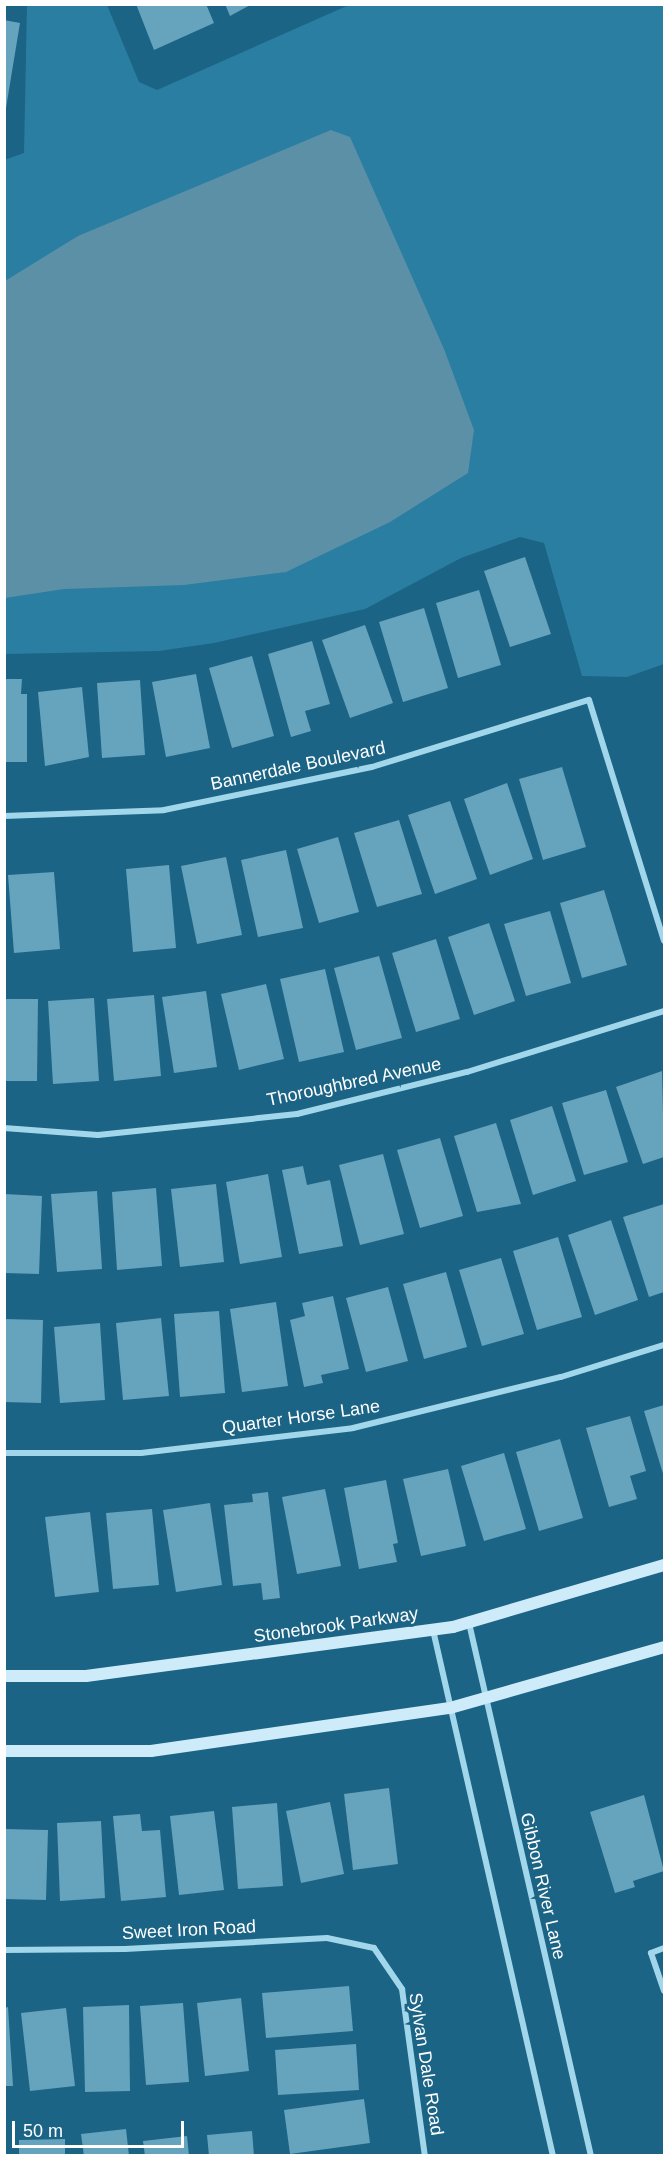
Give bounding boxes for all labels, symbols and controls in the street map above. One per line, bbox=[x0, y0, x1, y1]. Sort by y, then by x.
street label: Bannerdale Boulevard bbox=[209, 737, 387, 795]
street label: Thoroughbred Avenue bbox=[264, 1053, 444, 1111]
street label: Quarter Horse Lane bbox=[221, 1395, 381, 1439]
street label: Stonebrook Parkway bbox=[252, 1603, 420, 1647]
street label: Gibbon River Lane bbox=[516, 1810, 570, 1962]
street label: Sweet Iron Road bbox=[121, 1916, 257, 1944]
street label: Sylvan Dale Road bbox=[404, 1991, 448, 2137]
scale bar bbox=[15, 2109, 188, 2147]
text: 50 m bbox=[23, 2121, 63, 2141]

